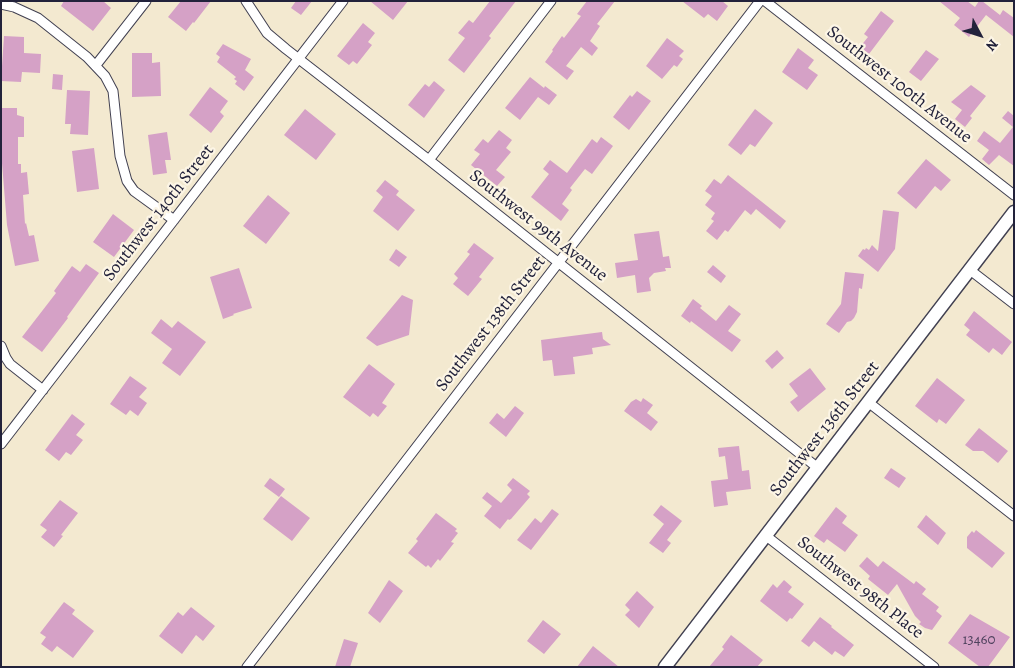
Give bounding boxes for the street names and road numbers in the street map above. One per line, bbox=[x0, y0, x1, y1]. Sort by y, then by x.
street label: Southwest 100th Avenue bbox=[822, 22, 976, 148]
street label: Southwest 140th Street bbox=[99, 140, 219, 286]
street label: Southwest 99th Avenue bbox=[465, 165, 611, 287]
street label: Southwest 138th Street bbox=[431, 252, 551, 396]
street label: Southwest 136th Street bbox=[766, 357, 884, 501]
street label: Southwest 98th Place bbox=[792, 532, 928, 644]

